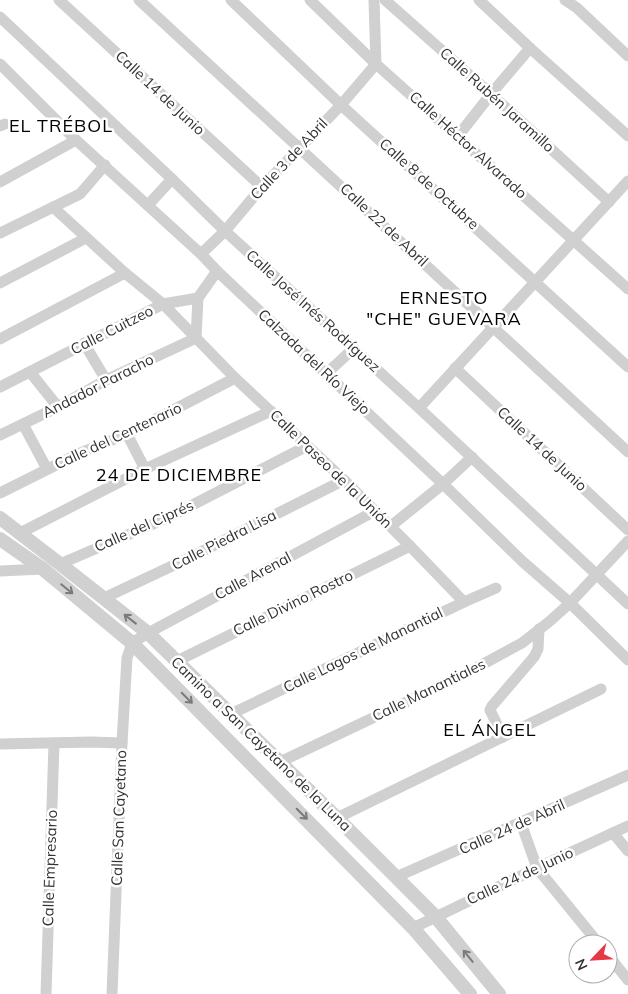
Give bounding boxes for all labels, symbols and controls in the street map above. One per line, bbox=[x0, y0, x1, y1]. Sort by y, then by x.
street label: Calle Rubén Jaramillo bbox=[436, 43, 559, 156]
street label: Calle 14 de Junio bbox=[112, 46, 209, 139]
street label: Calle Héctor Alvarado bbox=[406, 87, 531, 202]
district label: EL TRÉBOL bbox=[9, 114, 113, 137]
street label: Calle 3 de Abril bbox=[246, 114, 331, 203]
street label: Calle 8 de Octubre bbox=[376, 134, 483, 233]
street label: Calle 22 de Abril bbox=[336, 179, 432, 270]
street label: Calle José Inés Rodríguez bbox=[242, 245, 384, 376]
district label: ERNESTO "CHE" GUEVARA bbox=[366, 286, 522, 330]
street label: Calle Cuitzeo bbox=[67, 301, 156, 358]
street label: Calzada del Río Viejo bbox=[254, 305, 374, 419]
street label: Andador Paracho bbox=[39, 349, 157, 422]
street label: Calle del Centenario bbox=[51, 398, 184, 473]
street label: Calle 14 de Junio bbox=[494, 402, 591, 495]
street label: Calle Paseo de la Unión bbox=[266, 405, 397, 532]
district label: 24 DE DICIEMBRE bbox=[96, 463, 262, 486]
street label: Calle del Ciprés bbox=[91, 495, 196, 556]
street label: Calle Piedra Lisa bbox=[168, 505, 279, 574]
street label: Calle Arenal bbox=[211, 547, 294, 604]
street label: Calle Divino Rostro bbox=[230, 565, 356, 640]
one-way arrow bbox=[60, 584, 73, 595]
street label: Calle Lagos de Manantial bbox=[280, 603, 446, 697]
one-way arrow bbox=[124, 614, 137, 625]
street label: Camino a San Cayetano de la Luna bbox=[167, 652, 356, 835]
street label: Calle Manantiales bbox=[369, 654, 489, 725]
one-way arrow bbox=[181, 692, 193, 705]
district label: EL ÁNGEL bbox=[443, 718, 537, 741]
street label: Calle San Cayetano bbox=[107, 750, 130, 886]
street label: Calle 24 de Abril bbox=[456, 795, 568, 858]
one-way arrow bbox=[296, 808, 308, 820]
street label: Calle Empresario bbox=[38, 809, 61, 927]
street label: Calle 24 de Junio bbox=[463, 842, 576, 909]
north arrow bbox=[568, 934, 618, 984]
one-way arrow bbox=[462, 950, 473, 963]
text: N bbox=[571, 956, 592, 973]

